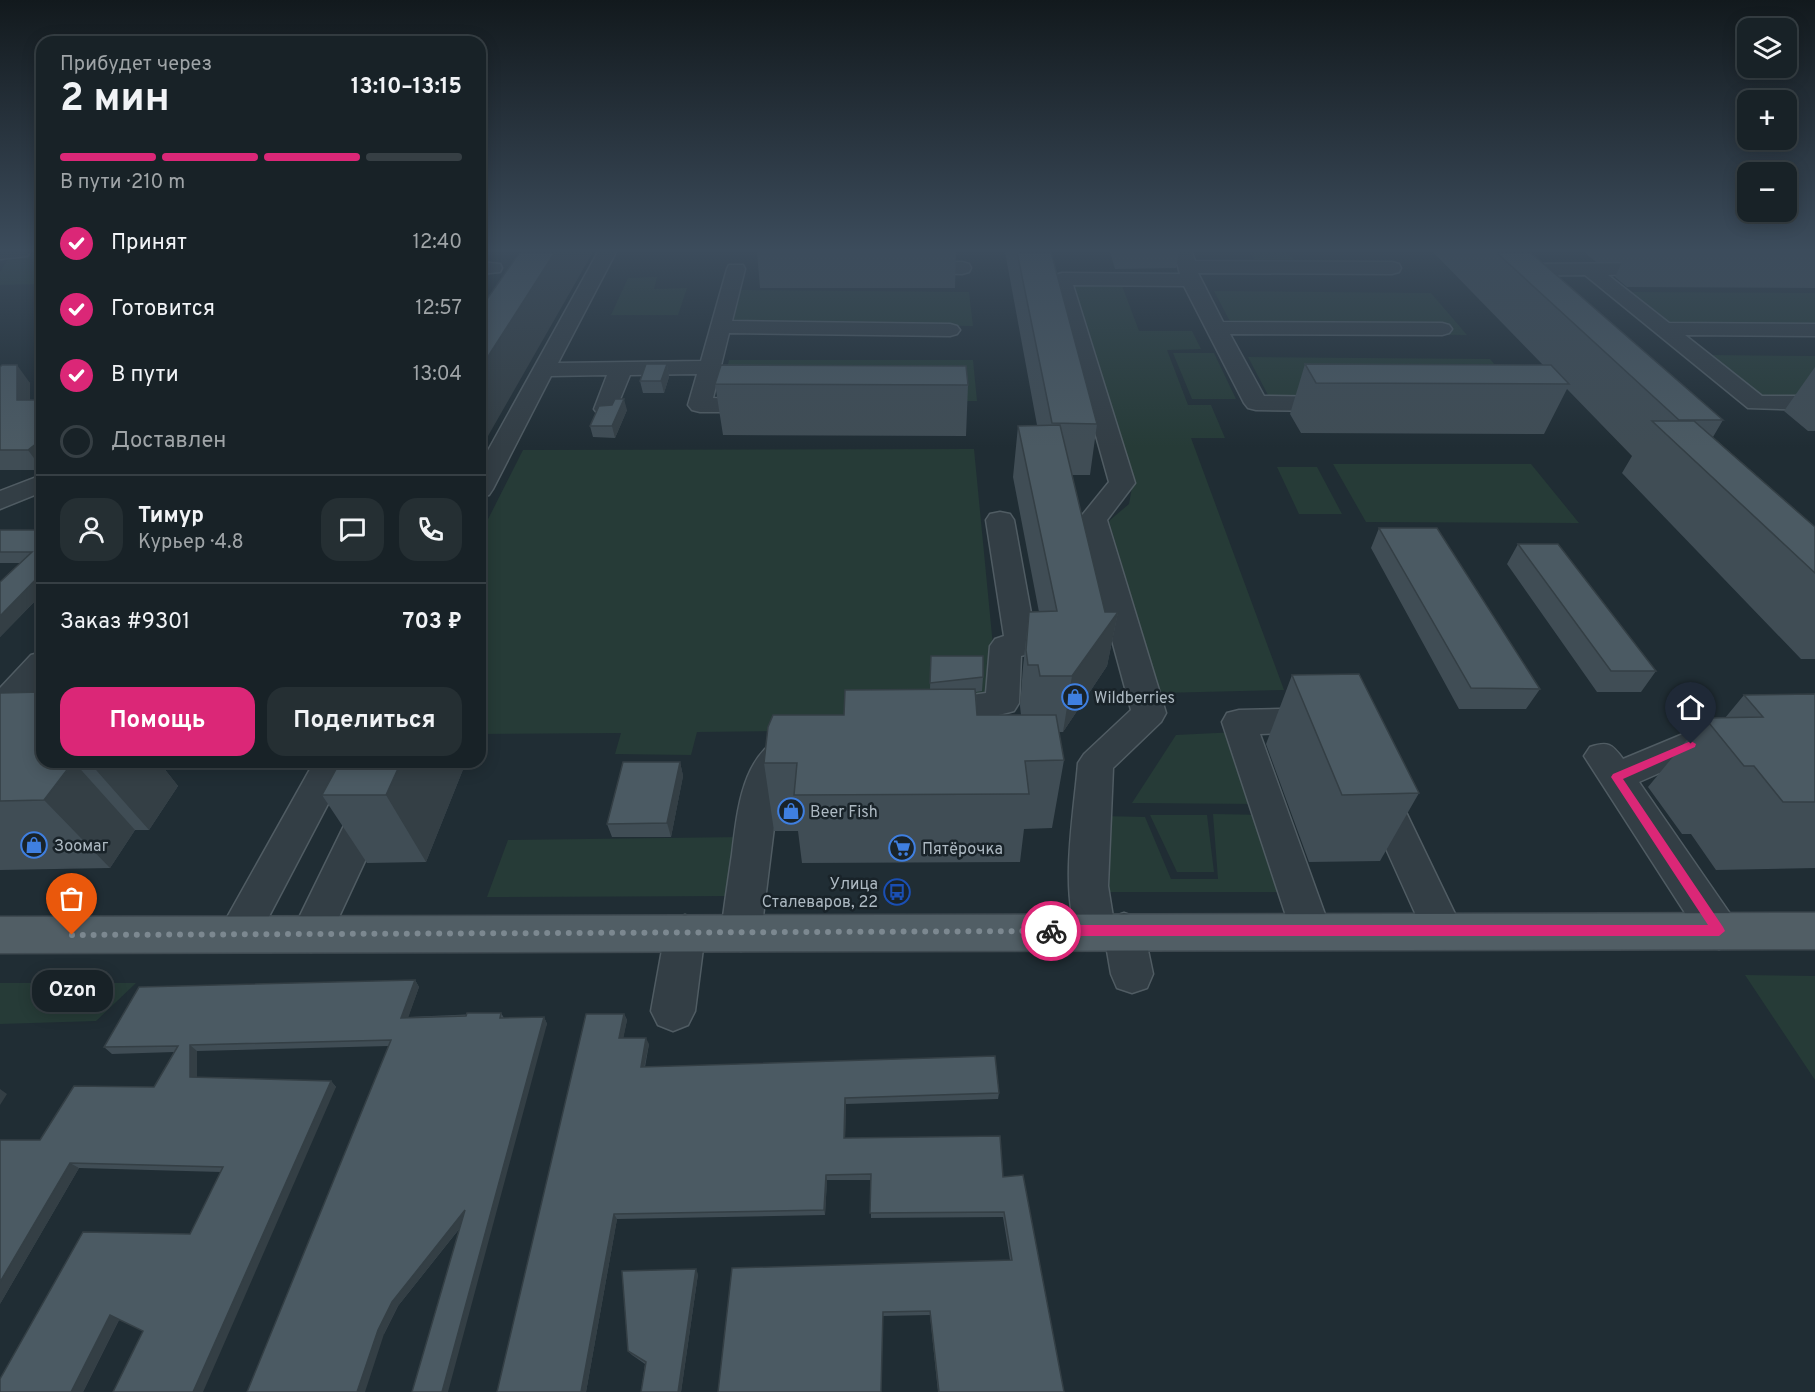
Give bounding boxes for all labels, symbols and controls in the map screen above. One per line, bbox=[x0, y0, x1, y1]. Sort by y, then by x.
map controls bbox=[1737, 18, 1797, 222]
button: layers bbox=[1737, 18, 1797, 78]
text: Прибудет через bbox=[60, 52, 212, 78]
text: 13:10–13:15 bbox=[351, 74, 462, 101]
text: 2 мин bbox=[60, 76, 170, 125]
button: + bbox=[1737, 90, 1797, 150]
button: − bbox=[1737, 162, 1797, 222]
text: В пути · 210 m bbox=[60, 170, 185, 196]
icon: check bbox=[60, 227, 93, 260]
text: Принят bbox=[111, 230, 187, 257]
text: 12:40 bbox=[413, 230, 462, 256]
icon: check bbox=[60, 293, 93, 326]
text: Готовится bbox=[111, 296, 215, 323]
text: 12:57 bbox=[415, 296, 462, 322]
icon: check bbox=[60, 359, 93, 392]
text: В пути bbox=[111, 362, 179, 389]
text: 13:04 bbox=[413, 362, 462, 388]
text: Доставлен bbox=[111, 428, 226, 455]
button: person bbox=[60, 498, 123, 561]
button: chat bbox=[321, 498, 384, 561]
button: phone bbox=[399, 498, 462, 561]
text: Тимур bbox=[138, 503, 204, 530]
text: Курьер · 4.8 bbox=[138, 530, 244, 556]
text: Заказ #9301 bbox=[60, 609, 190, 636]
text: 703 ₽ bbox=[403, 609, 462, 636]
shop icon: Wildberries bbox=[1060, 682, 1090, 712]
pin bbox=[1665, 682, 1716, 744]
button: Помощь bbox=[60, 687, 255, 756]
button: Поделиться bbox=[267, 687, 462, 756]
place label: Wildberries bbox=[1094, 689, 1175, 709]
icon: home bbox=[1674, 691, 1707, 724]
shop icon: Beer Fish bbox=[776, 796, 806, 826]
place label: Beer Fish bbox=[810, 803, 878, 823]
shop icon: Зоомаг bbox=[19, 830, 49, 860]
supermarket icon: Пятёрочка bbox=[887, 833, 917, 863]
place label: Зоомаг bbox=[54, 837, 109, 857]
place label: Пятёрочка bbox=[922, 840, 1003, 860]
pin bbox=[46, 873, 97, 935]
place label: Улица Сталеваров, 22 bbox=[762, 875, 878, 913]
bus stop icon: Улица Сталеваров, 22 bbox=[882, 877, 912, 907]
icon: bag bbox=[55, 882, 88, 915]
courier bbox=[1021, 901, 1081, 961]
icon: bike bbox=[1035, 915, 1068, 948]
callout: Ozon bbox=[32, 971, 112, 1013]
text: Ozon bbox=[49, 978, 96, 1004]

